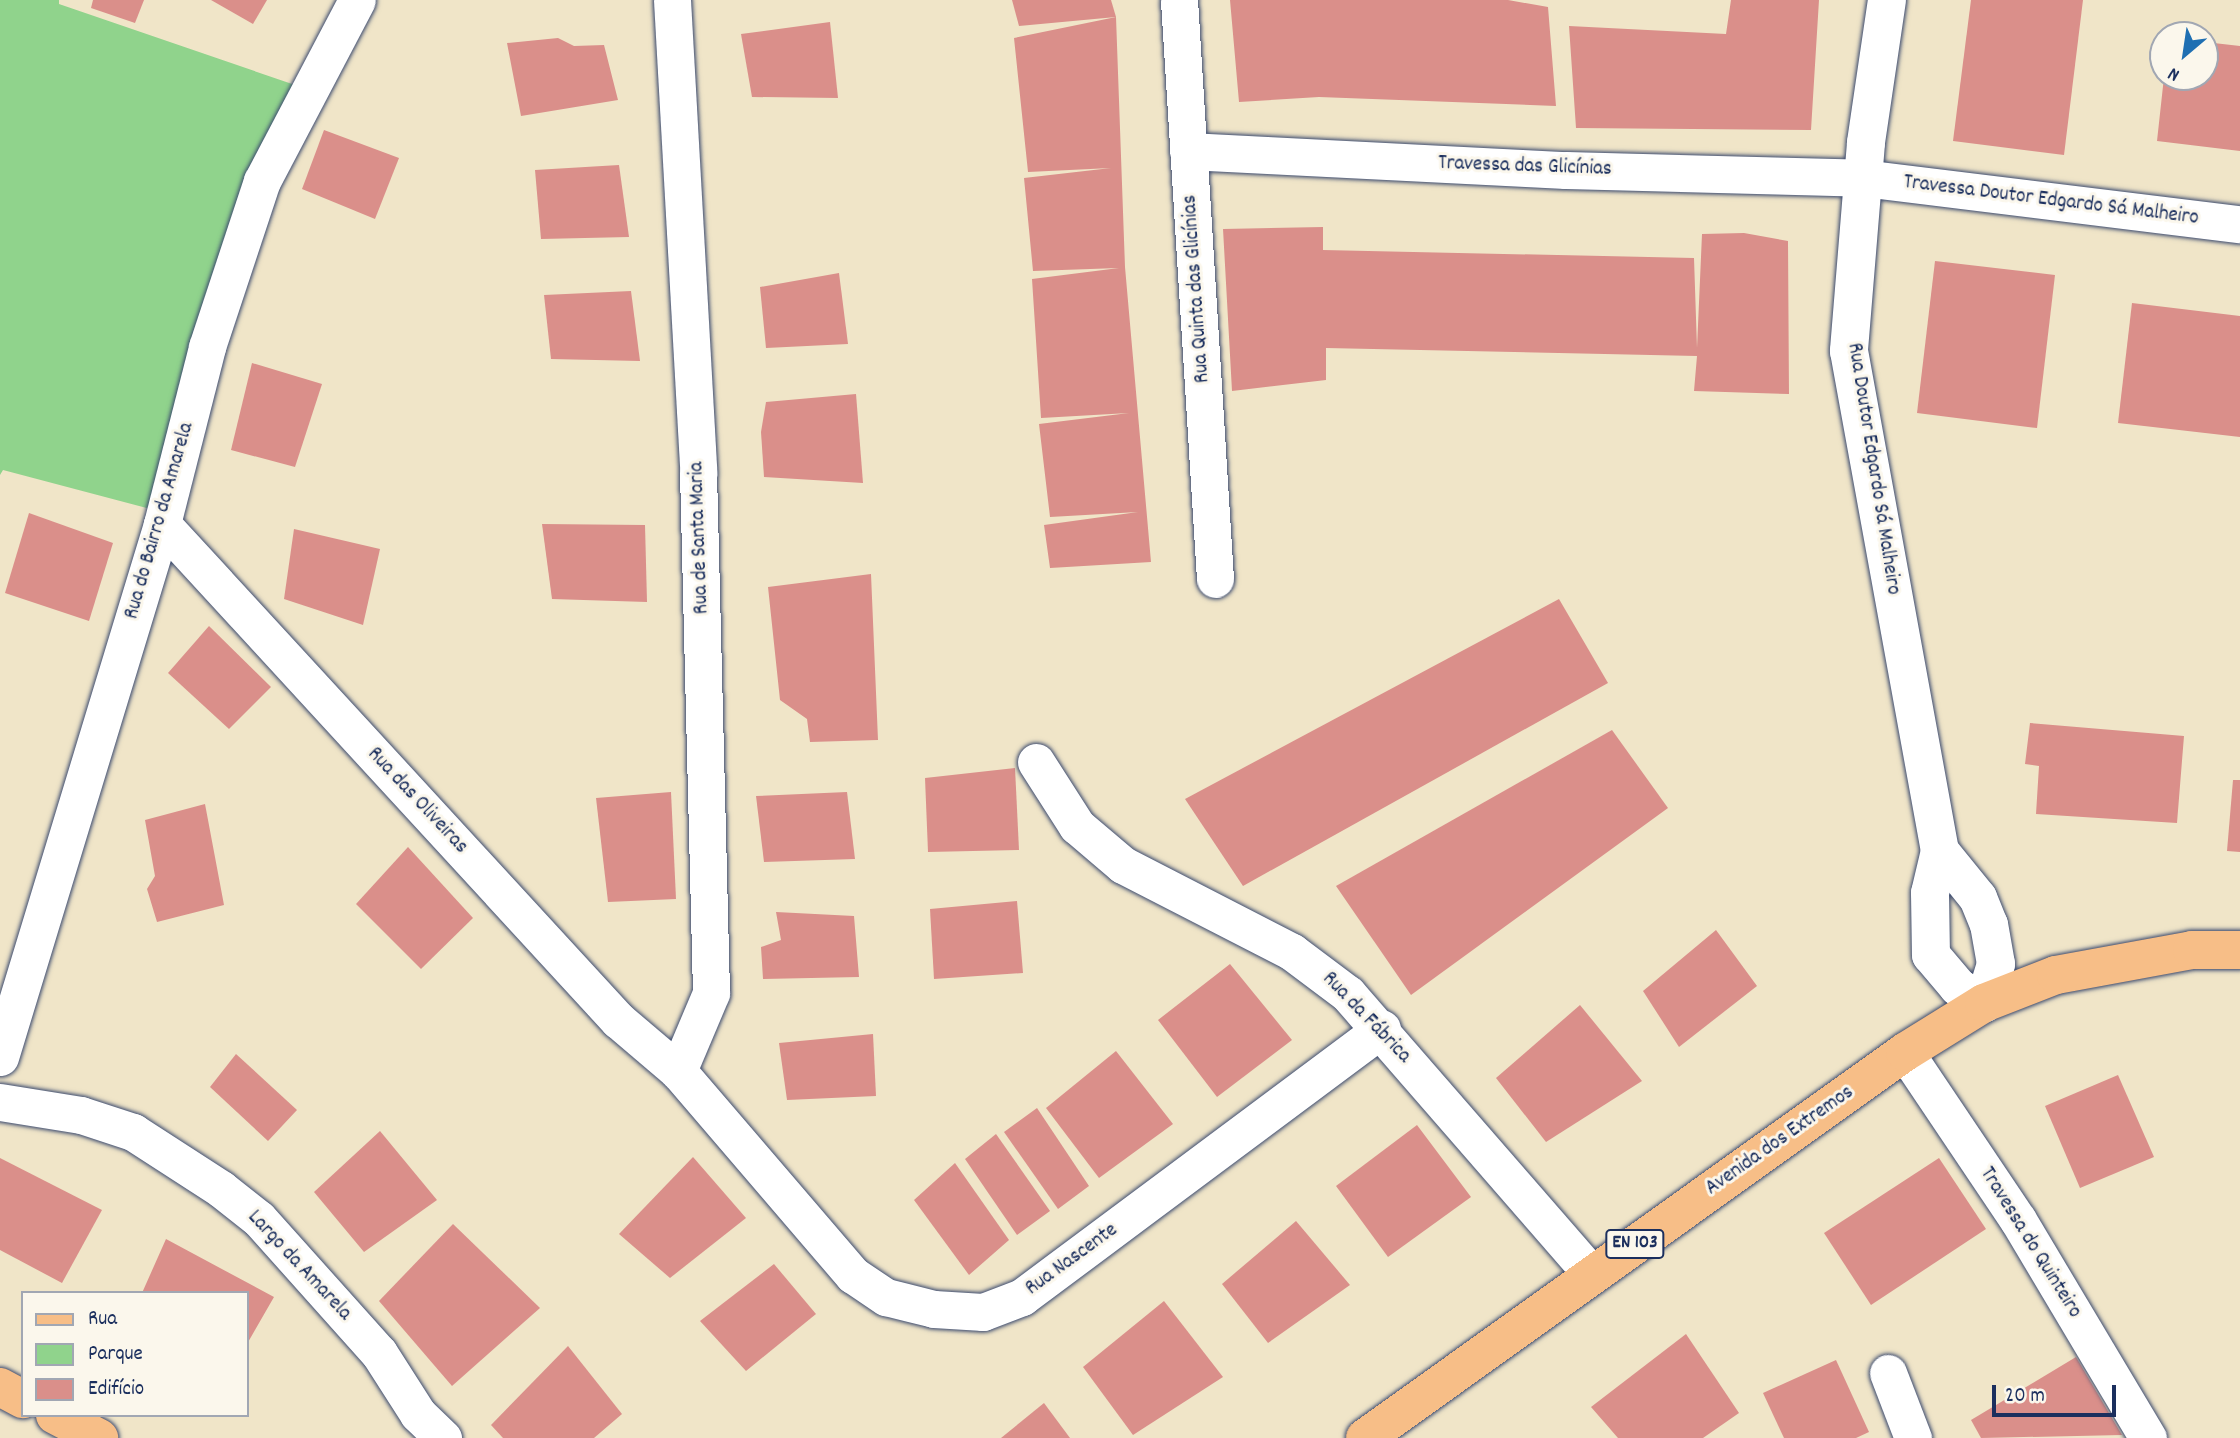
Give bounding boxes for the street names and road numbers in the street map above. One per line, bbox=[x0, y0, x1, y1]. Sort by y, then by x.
street label: Travessa das Glicínias bbox=[1438, 151, 1612, 183]
street label: Travessa Doutor Edgardo Sá Malheiro bbox=[1902, 170, 2200, 232]
street label: Rua Quinta das Glicínias bbox=[1178, 194, 1216, 384]
street label: Rua Doutor Edgardo Sá Malheiro bbox=[1841, 341, 1905, 597]
street label: Rua do Bairro da Amarela bbox=[120, 420, 200, 622]
street label: Rua de Santa Maria bbox=[685, 461, 715, 615]
street label: Rua das Oliveiras bbox=[361, 742, 473, 860]
street label: Rua da Fábrica bbox=[1316, 967, 1416, 1069]
street label: Avenida dos Extremos bbox=[1701, 1080, 1859, 1202]
street label: Travessa do Quinteiro bbox=[1973, 1163, 2087, 1323]
street label: Largo da Amarela bbox=[241, 1206, 357, 1326]
street label: Rua Nascente bbox=[1021, 1218, 1123, 1302]
road number: EN 103 bbox=[1605, 1228, 1665, 1260]

